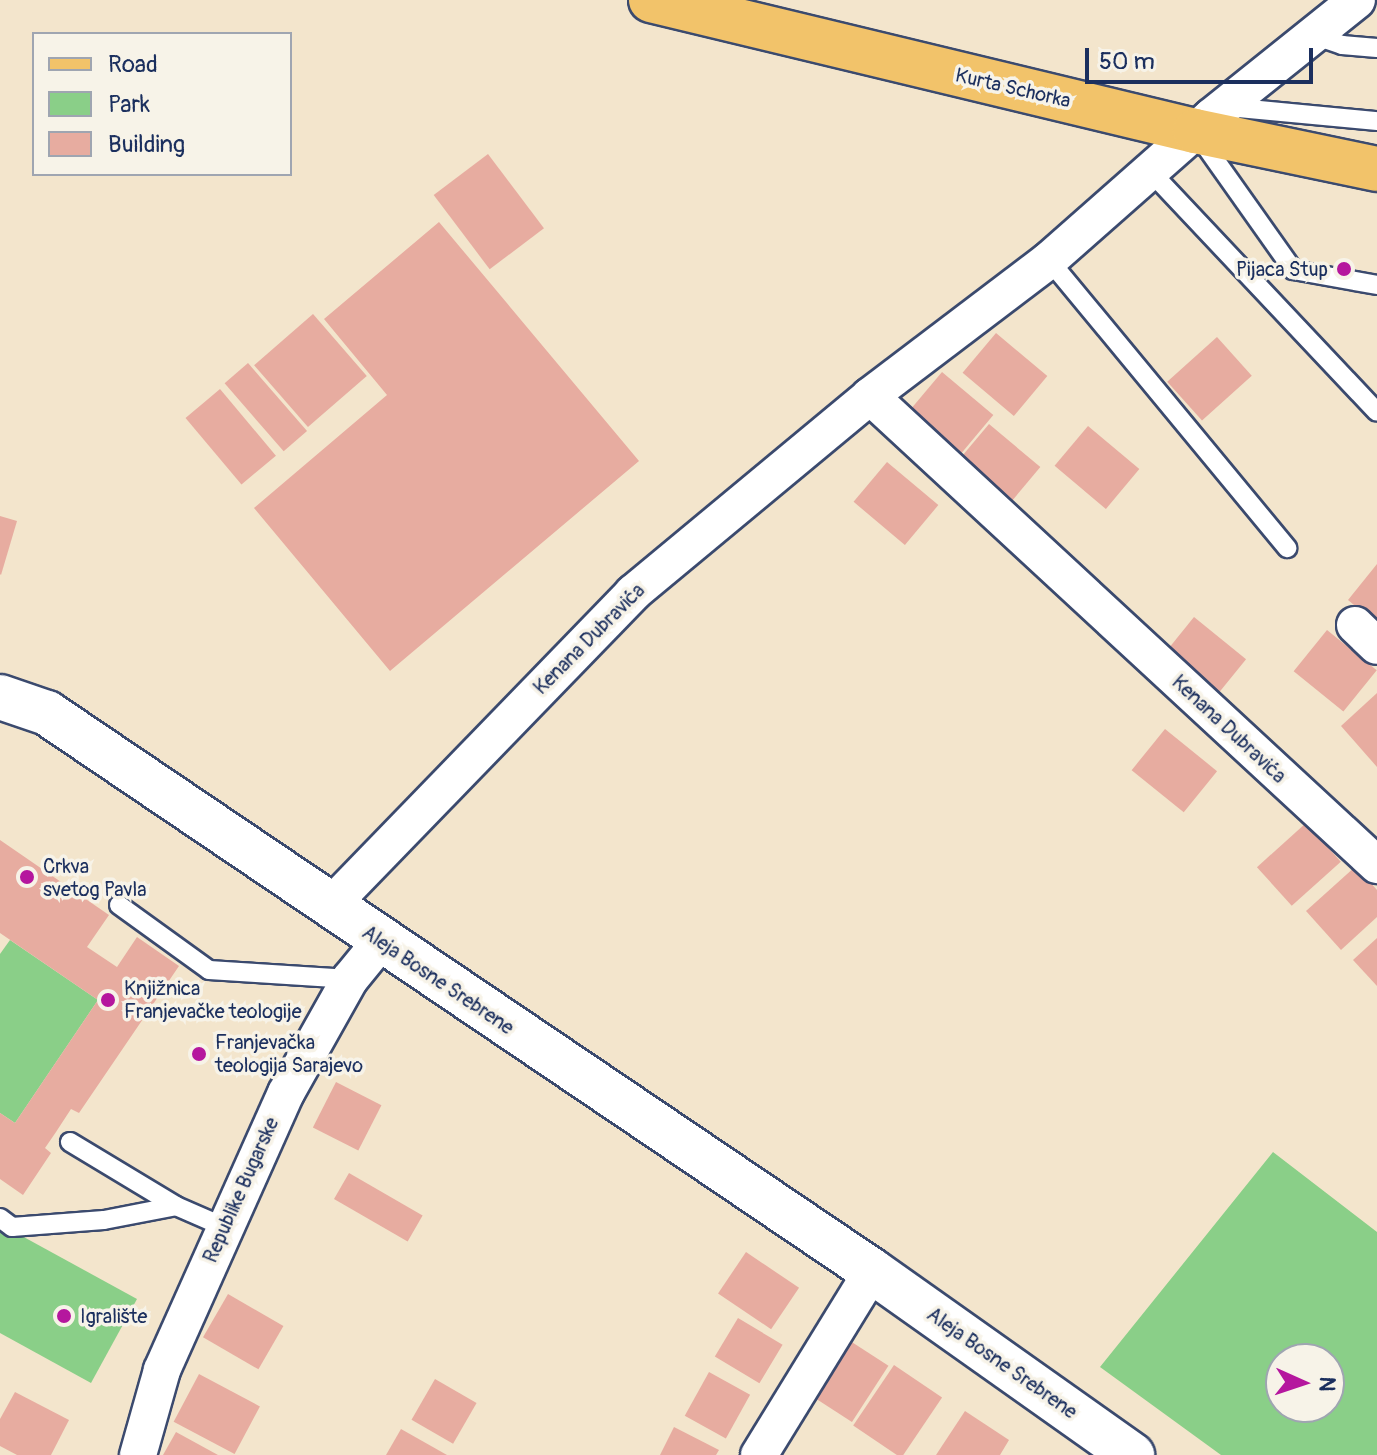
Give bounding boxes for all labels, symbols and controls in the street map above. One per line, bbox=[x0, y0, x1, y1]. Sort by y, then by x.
legend bbox=[32, 32, 292, 176]
scale bar bbox=[1089, 32, 1317, 82]
text: 50 m bbox=[1099, 47, 1155, 76]
text: Road bbox=[108, 50, 158, 79]
street label: Kurta Schorka bbox=[953, 63, 1073, 113]
text: Park bbox=[108, 90, 150, 119]
text: Building bbox=[108, 130, 185, 159]
place label: Pijaca Stup bbox=[1236, 257, 1328, 281]
marker: Pijaca Stup bbox=[1335, 260, 1353, 278]
street label: Kenana Dubravića bbox=[528, 578, 650, 700]
street label: Kenana Dubravića bbox=[1167, 670, 1291, 788]
place label: Crkva svetog Pavla bbox=[43, 854, 147, 901]
marker: Crkva svetog Pavla bbox=[18, 868, 36, 886]
street label: Aleja Bosne Srebrene bbox=[358, 920, 518, 1040]
place label: Knjižnica Franjevačke teologije bbox=[124, 976, 301, 1023]
marker: Knjižnica Franjevačke teologije bbox=[99, 991, 117, 1009]
place label: Franjevačka teologija Sarajevo bbox=[215, 1030, 363, 1077]
marker: Franjevačka teologija Sarajevo bbox=[190, 1045, 208, 1063]
street label: Republike Bugarske bbox=[198, 1114, 284, 1266]
street label: Aleja Bosne Srebrene bbox=[922, 1302, 1082, 1424]
place label: Igralište bbox=[80, 1304, 147, 1328]
marker: Igralište bbox=[55, 1307, 73, 1325]
north arrow bbox=[1265, 1343, 1345, 1423]
text: N bbox=[1313, 1376, 1341, 1392]

